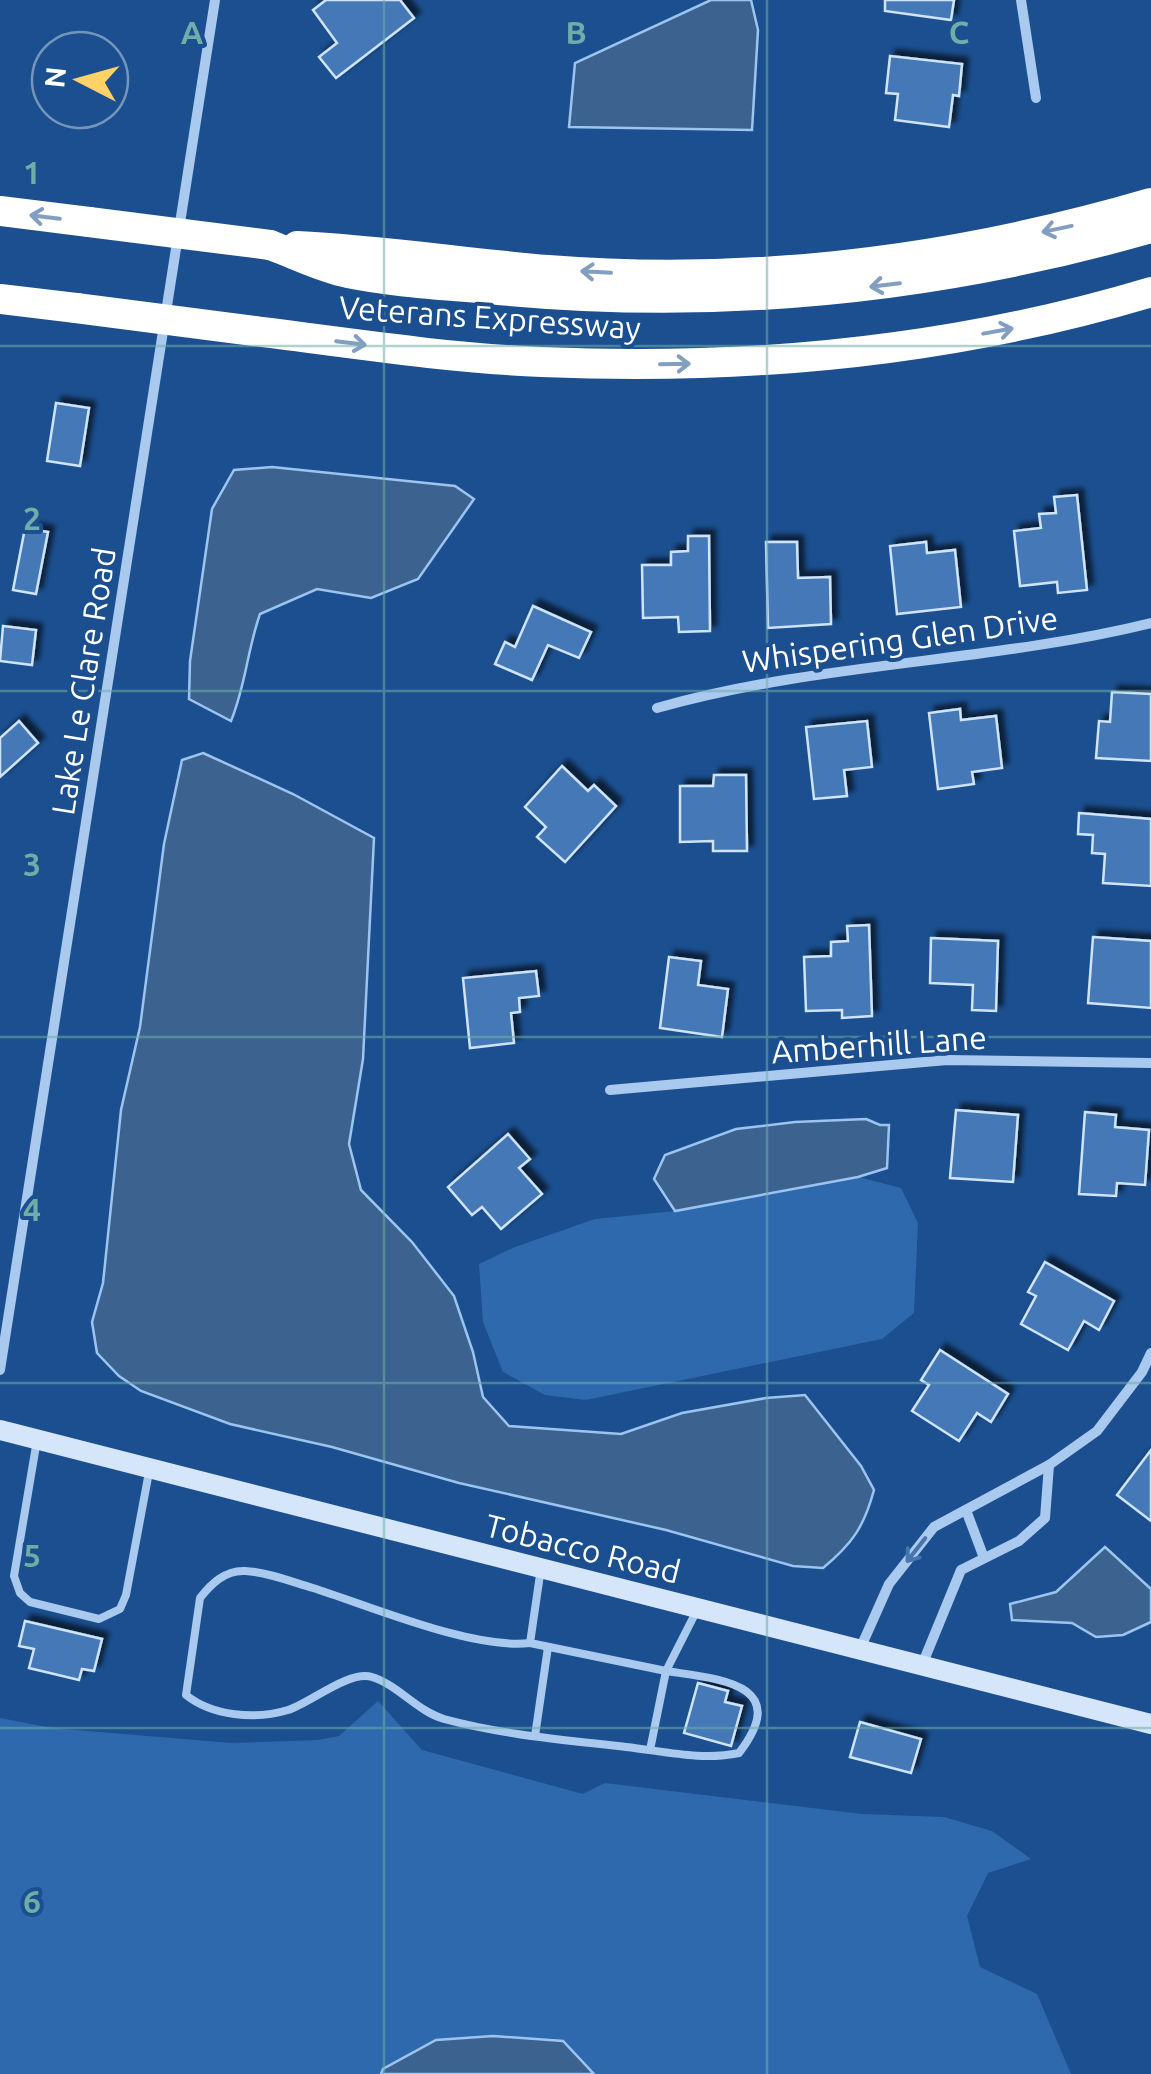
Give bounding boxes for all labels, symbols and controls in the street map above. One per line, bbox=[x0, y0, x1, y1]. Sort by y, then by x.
text: A bbox=[181, 14, 204, 50]
text: B bbox=[565, 14, 587, 50]
text: C bbox=[949, 14, 969, 50]
north arrow bbox=[30, 30, 130, 130]
text: N bbox=[38, 65, 71, 89]
text: 1 bbox=[23, 154, 41, 190]
one-way arrow bbox=[29, 207, 61, 226]
one-way arrow bbox=[1042, 221, 1074, 239]
one-way arrow bbox=[580, 262, 612, 281]
one-way arrow bbox=[869, 276, 902, 295]
street label: Veterans Expressway bbox=[338, 288, 642, 346]
one-way arrow bbox=[981, 321, 1014, 340]
one-way arrow bbox=[334, 334, 367, 353]
one-way arrow bbox=[659, 354, 691, 373]
text: 2 bbox=[23, 500, 41, 536]
street label: Lake Le Clare Road bbox=[44, 545, 122, 817]
street label: Whispering Glen Drive bbox=[740, 599, 1060, 679]
text: 3 bbox=[23, 846, 41, 882]
street label: Amberhill Lane bbox=[770, 1019, 988, 1069]
text: 4 bbox=[23, 1191, 41, 1227]
street label: Tobacco Road bbox=[482, 1506, 684, 1590]
one-way arrow bbox=[905, 1536, 927, 1562]
text: 5 bbox=[23, 1537, 41, 1573]
text: 6 bbox=[23, 1883, 41, 1919]

